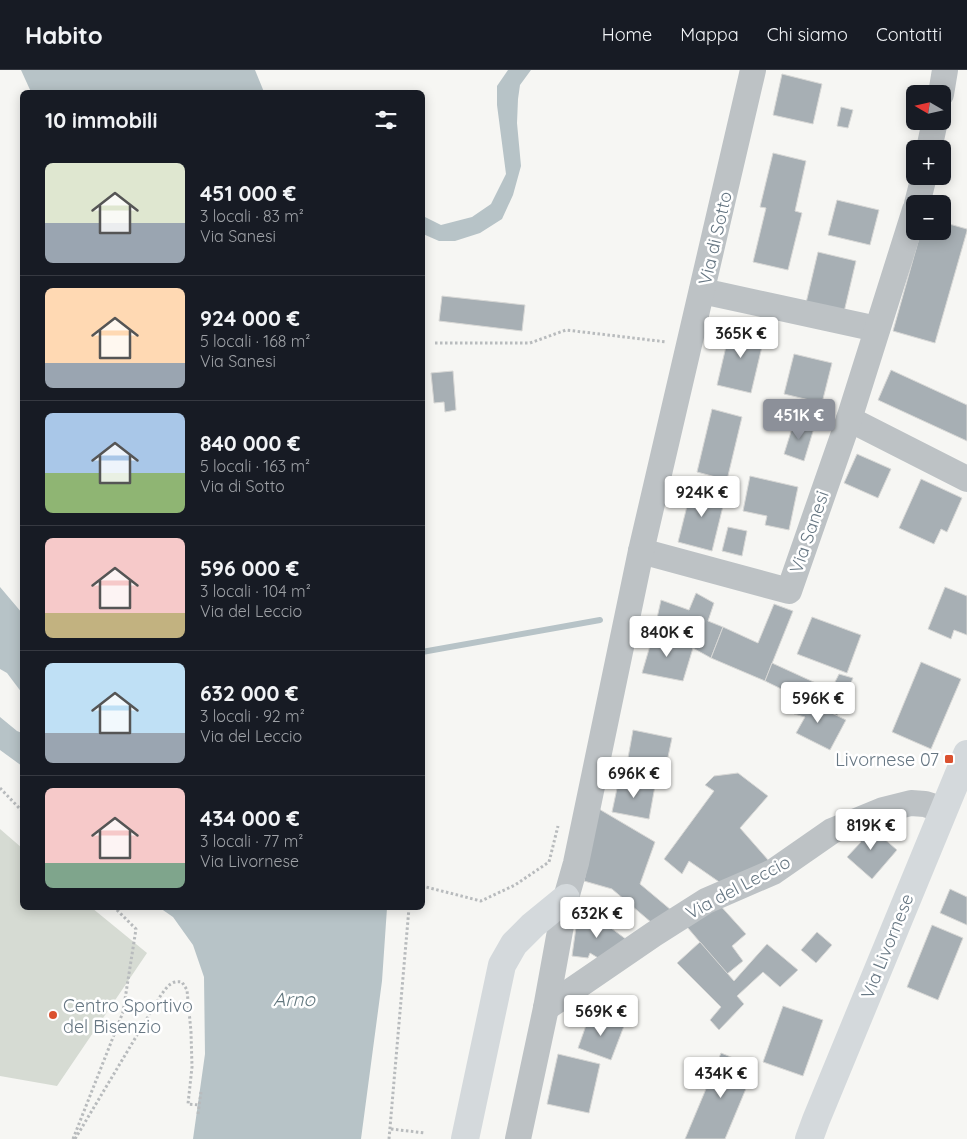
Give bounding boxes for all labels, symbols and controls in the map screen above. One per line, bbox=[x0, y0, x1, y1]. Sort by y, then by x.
text: Habito bbox=[25, 20, 103, 50]
text: Home bbox=[602, 23, 652, 46]
text: Mappa bbox=[680, 23, 739, 46]
text: Chi siamo bbox=[767, 23, 848, 46]
text: Contatti bbox=[876, 23, 942, 46]
north arrow bbox=[906, 85, 951, 130]
map controls bbox=[906, 85, 951, 240]
icon: filters bbox=[372, 106, 400, 134]
text: 10 immobili bbox=[45, 107, 158, 133]
button: + bbox=[906, 140, 951, 185]
text: 451 000 € bbox=[200, 180, 296, 206]
icon: home bbox=[85, 183, 145, 243]
street label: Via di Sotto bbox=[693, 189, 737, 287]
button: − bbox=[906, 195, 951, 240]
text: 3 locali · 83 m² bbox=[200, 206, 304, 226]
text: Via Sanesi bbox=[200, 226, 276, 246]
text: 924 000 € bbox=[200, 305, 300, 331]
icon: home bbox=[85, 308, 145, 368]
pin: 365K € bbox=[700, 316, 782, 359]
text: 365K € bbox=[715, 323, 767, 343]
text: 5 locali · 168 m² bbox=[200, 331, 310, 351]
text: Via Sanesi bbox=[200, 351, 276, 371]
pin: 451K € bbox=[758, 398, 840, 441]
text: 451K € bbox=[774, 405, 824, 425]
text: 840 000 € bbox=[200, 430, 300, 456]
icon: home bbox=[85, 433, 145, 493]
text: 5 locali · 163 m² bbox=[200, 456, 310, 476]
text: Via di Sotto bbox=[200, 476, 285, 496]
pin: 924K € bbox=[661, 476, 743, 518]
text: 924K € bbox=[676, 482, 728, 502]
street label: Via Sanesi bbox=[784, 488, 834, 576]
text: 596 000 € bbox=[200, 555, 299, 581]
icon: home bbox=[85, 558, 145, 618]
text: 3 locali · 104 m² bbox=[200, 581, 311, 601]
text: Via del Leccio bbox=[200, 601, 302, 621]
pin: 840K € bbox=[626, 616, 708, 658]
text: 840K € bbox=[641, 622, 694, 642]
text: 632 000 € bbox=[200, 680, 298, 706]
pin: 596K € bbox=[777, 682, 859, 724]
icon: home bbox=[85, 683, 145, 743]
text: 596K € bbox=[792, 688, 844, 708]
text: 3 locali · 92 m² bbox=[200, 706, 305, 726]
text: Via del Leccio bbox=[200, 726, 302, 746]
place label: Livornese 07 bbox=[835, 748, 939, 771]
marker: Livornese 07 bbox=[943, 753, 955, 765]
pin: 696K € bbox=[593, 756, 675, 799]
text: 696K € bbox=[608, 763, 660, 783]
text: 434 000 € bbox=[200, 805, 300, 831]
icon: home bbox=[85, 808, 145, 868]
pin: 819K € bbox=[830, 808, 912, 851]
text: 819K € bbox=[846, 815, 896, 835]
text: 3 locali · 77 m² bbox=[200, 831, 303, 851]
street label: Via del Leccio bbox=[682, 850, 794, 924]
text: Via Livornese bbox=[200, 851, 299, 871]
street label: Via Livornese bbox=[855, 890, 919, 1002]
pin: 632K € bbox=[556, 896, 638, 939]
text: 632K € bbox=[571, 903, 623, 923]
water label: Arno bbox=[273, 987, 317, 1011]
place label: Centro Sportivo del Bisenzio bbox=[63, 994, 193, 1038]
pin: 569K € bbox=[560, 994, 642, 1037]
text: 569K € bbox=[575, 1001, 627, 1021]
marker: Centro Sportivo del Bisenzio bbox=[47, 1009, 59, 1021]
pin: 434K € bbox=[680, 1056, 762, 1099]
text: 434K € bbox=[695, 1063, 747, 1083]

